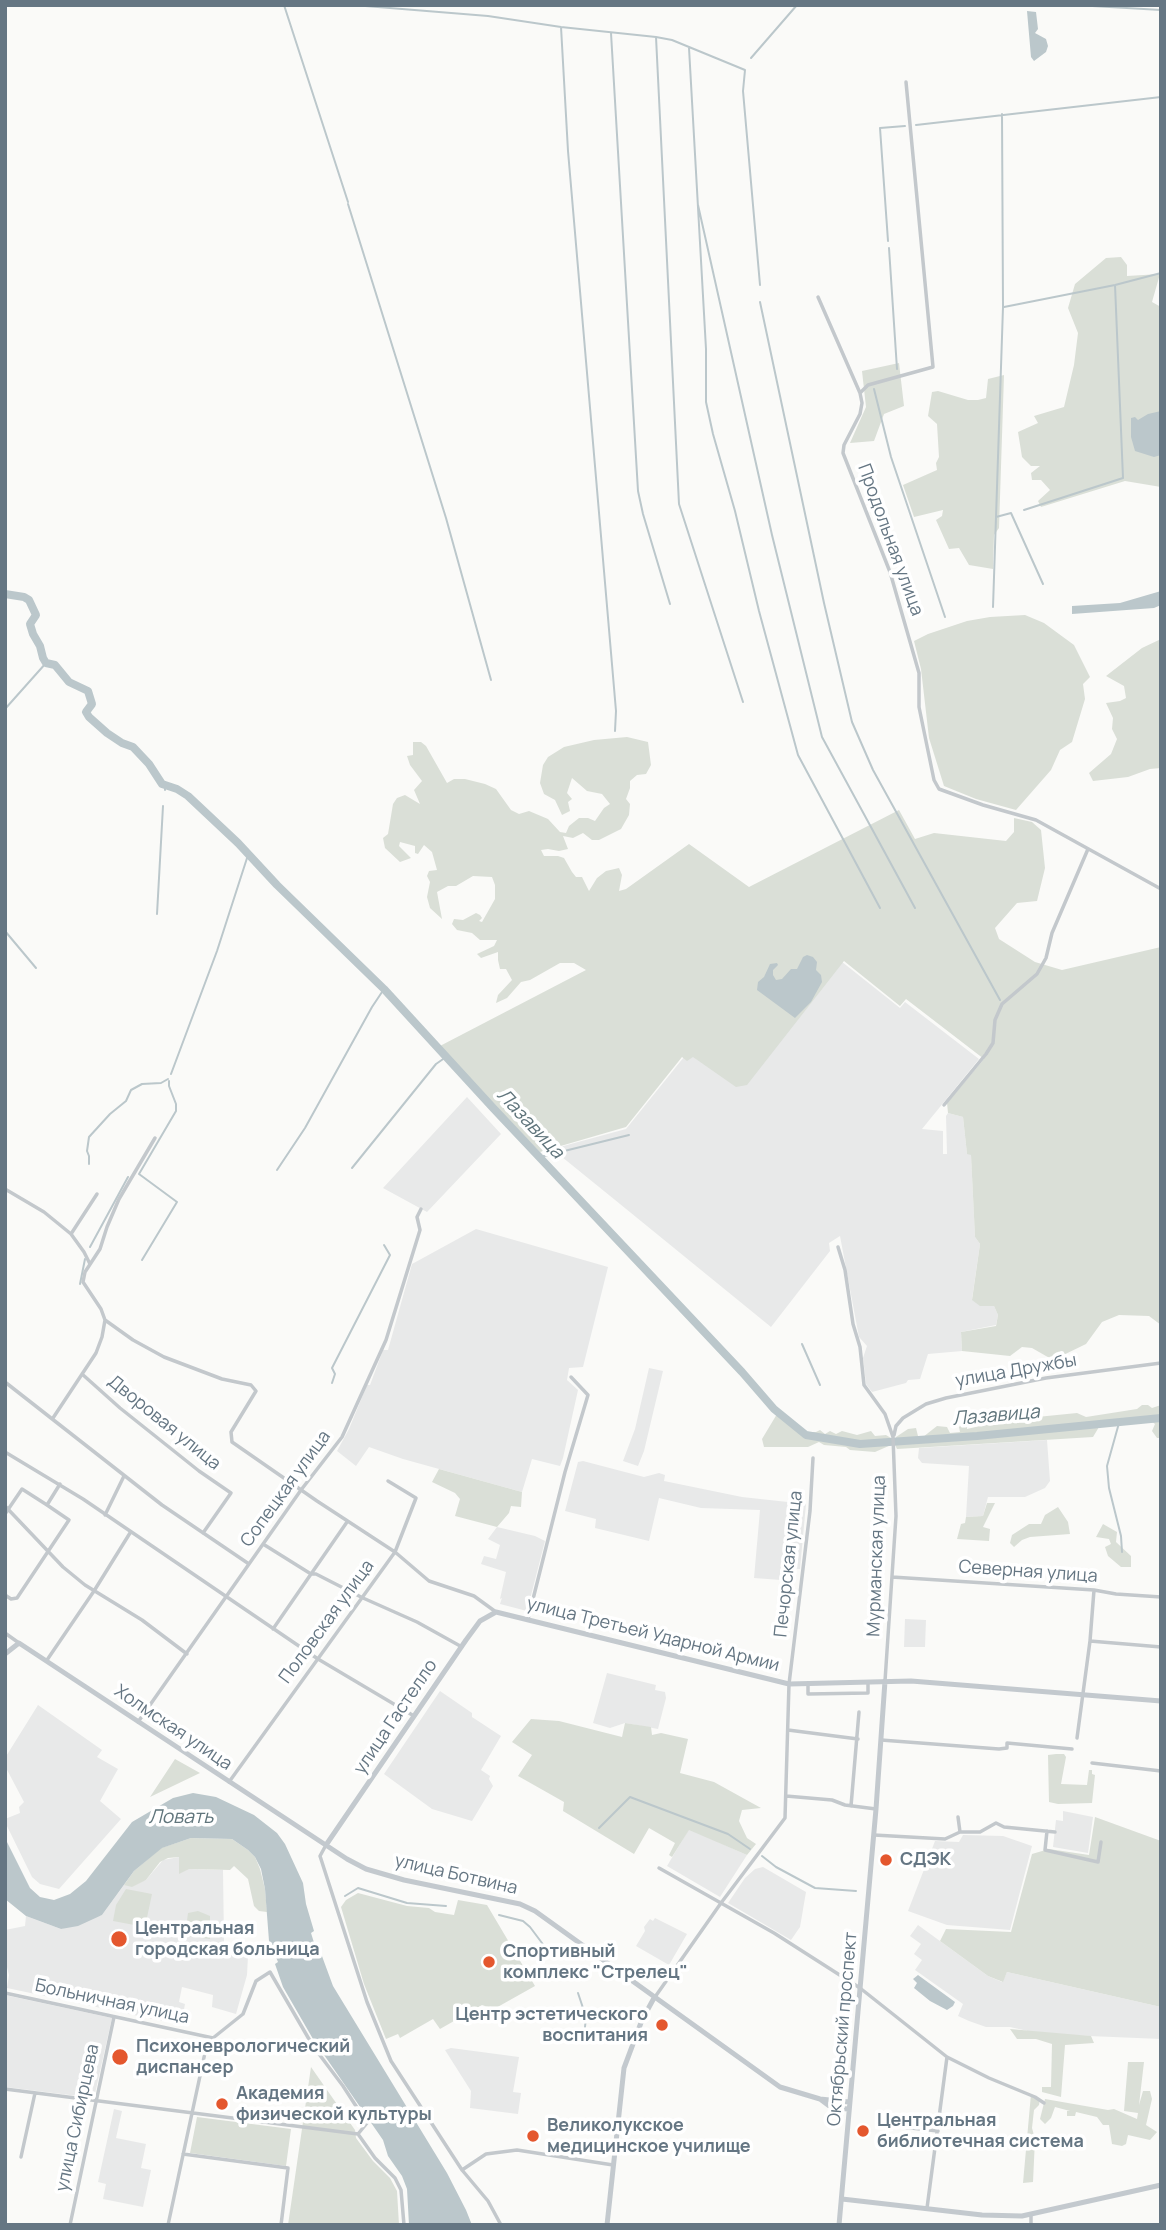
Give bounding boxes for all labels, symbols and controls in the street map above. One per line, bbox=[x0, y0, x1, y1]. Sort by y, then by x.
street label: Продольная улица bbox=[853, 461, 927, 619]
water label: Лазавица bbox=[492, 1084, 568, 1164]
street label: улица Дружбы bbox=[954, 1350, 1078, 1392]
street label: Дворовая улица bbox=[103, 1371, 225, 1475]
water label: Лазавица bbox=[952, 1401, 1040, 1431]
street label: Сопецкая улица bbox=[236, 1427, 336, 1551]
street label: Мурманская улица bbox=[863, 1475, 891, 1637]
street label: Печорская улица bbox=[771, 1490, 807, 1638]
street label: Половская улица bbox=[275, 1556, 379, 1688]
street label: Северная улица bbox=[958, 1556, 1098, 1588]
street label: улица Третьей Ударной Армии bbox=[524, 1593, 782, 1677]
street label: улица Гастелло bbox=[350, 1656, 442, 1778]
street label: Холмская улица bbox=[110, 1681, 236, 1775]
water label: Ловать bbox=[148, 1807, 214, 1829]
place label: СДЭК bbox=[900, 1849, 951, 1871]
street label: улица Ботвина bbox=[392, 1850, 520, 1900]
marker: СДЭК bbox=[878, 1852, 894, 1868]
place label: Центральная городская больница bbox=[135, 1918, 320, 1960]
marker: Центральная городская больница bbox=[109, 1929, 129, 1949]
street label: Октябрьский проспект bbox=[824, 1931, 862, 2127]
place label: Спортивный комплекс "Стрелец" bbox=[503, 1941, 688, 1983]
marker: Спортивный комплекс "Стрелец" bbox=[481, 1954, 497, 1970]
street label: Больничная улица bbox=[33, 1975, 191, 2029]
place label: Центр эстетического воспитания bbox=[455, 2004, 648, 2046]
marker: Центр эстетического воспитания bbox=[654, 2017, 670, 2033]
place label: Психоневрологический диспансер bbox=[136, 2036, 350, 2078]
street label: улица Сибирцева bbox=[52, 2042, 104, 2194]
marker: Психоневрологический диспансер bbox=[110, 2047, 130, 2067]
place label: Aкадемия физической культуры bbox=[236, 2083, 432, 2126]
marker: Aкадемия физической культуры bbox=[214, 2096, 230, 2112]
place label: Центральная библиотечная система bbox=[877, 2110, 1084, 2152]
place label: Великолукское медицинское училище bbox=[547, 2115, 751, 2158]
marker: Центральная библиотечная система bbox=[855, 2123, 871, 2139]
marker: Великолукское медицинское училище bbox=[525, 2128, 541, 2144]

